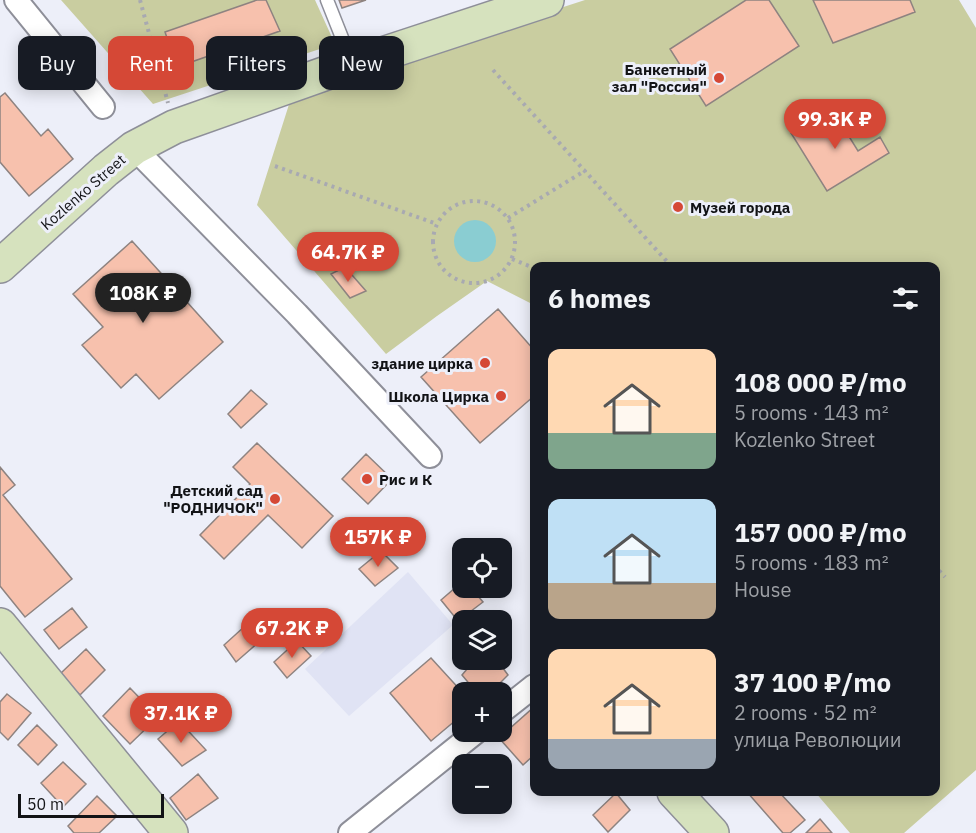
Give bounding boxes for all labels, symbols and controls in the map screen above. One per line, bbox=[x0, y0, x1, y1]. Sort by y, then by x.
chip: Buy bbox=[18, 36, 96, 90]
chip: Rent bbox=[108, 36, 194, 90]
chip: Filters bbox=[206, 36, 307, 90]
chip: New bbox=[319, 36, 404, 90]
place label: Банкетный зал "Россия" bbox=[612, 60, 707, 96]
marker: Банкетный зал "Россия" bbox=[712, 71, 726, 85]
pin: 99.3K ₽ bbox=[780, 99, 890, 150]
text: 99.3K ₽ bbox=[798, 105, 872, 132]
street label: Kozlenko Street bbox=[37, 150, 129, 234]
place label: Музей города bbox=[690, 198, 791, 217]
marker: Музей города bbox=[671, 200, 685, 214]
pin: 64.7K ₽ bbox=[293, 232, 403, 283]
text: 64.7K ₽ bbox=[311, 238, 385, 265]
pin: 108K ₽ bbox=[94, 273, 192, 324]
text: 108K ₽ bbox=[109, 279, 177, 306]
text: 6 homes bbox=[548, 281, 651, 315]
icon: filters bbox=[889, 282, 922, 315]
place label: здание цирка bbox=[371, 354, 473, 373]
marker: здание цирка bbox=[478, 356, 492, 370]
text: 108 000 ₽/mo bbox=[734, 365, 907, 399]
icon: home bbox=[596, 373, 668, 445]
place label: Школа Цирка bbox=[388, 387, 489, 406]
marker: Школа Цирка bbox=[494, 389, 508, 403]
text: 5 rooms · 143 m² bbox=[734, 399, 889, 426]
text: Kozlenko Street bbox=[734, 426, 875, 453]
place label: Рис и К bbox=[379, 470, 432, 489]
marker: Рис и К bbox=[360, 472, 374, 486]
place label: Детский сад "РОДНИЧОК" bbox=[163, 481, 263, 517]
marker: Детский сад "РОДНИЧОК" bbox=[268, 492, 282, 506]
text: 157 000 ₽/mo bbox=[734, 515, 907, 549]
pin: 157K ₽ bbox=[329, 517, 427, 568]
text: 157K ₽ bbox=[344, 523, 412, 550]
icon: home bbox=[596, 523, 668, 595]
map controls bbox=[452, 538, 512, 814]
button: locate bbox=[452, 538, 512, 598]
text: 5 rooms · 183 m² bbox=[734, 549, 889, 576]
text: House bbox=[734, 576, 791, 603]
pin: 67.2K ₽ bbox=[237, 608, 347, 659]
button: layers bbox=[452, 610, 512, 670]
text: 67.2K ₽ bbox=[255, 614, 329, 641]
text: 37 100 ₽/mo bbox=[734, 665, 891, 699]
icon: home bbox=[596, 673, 668, 745]
button: + bbox=[452, 682, 512, 742]
pin: 37.1K ₽ bbox=[126, 693, 236, 744]
text: 37.1K ₽ bbox=[144, 699, 218, 726]
text: 2 rooms · 52 m² bbox=[734, 699, 877, 726]
text: улица Революции bbox=[734, 726, 902, 753]
button: − bbox=[452, 754, 512, 814]
scale bar bbox=[18, 791, 164, 818]
text: 50 m bbox=[27, 794, 64, 814]

